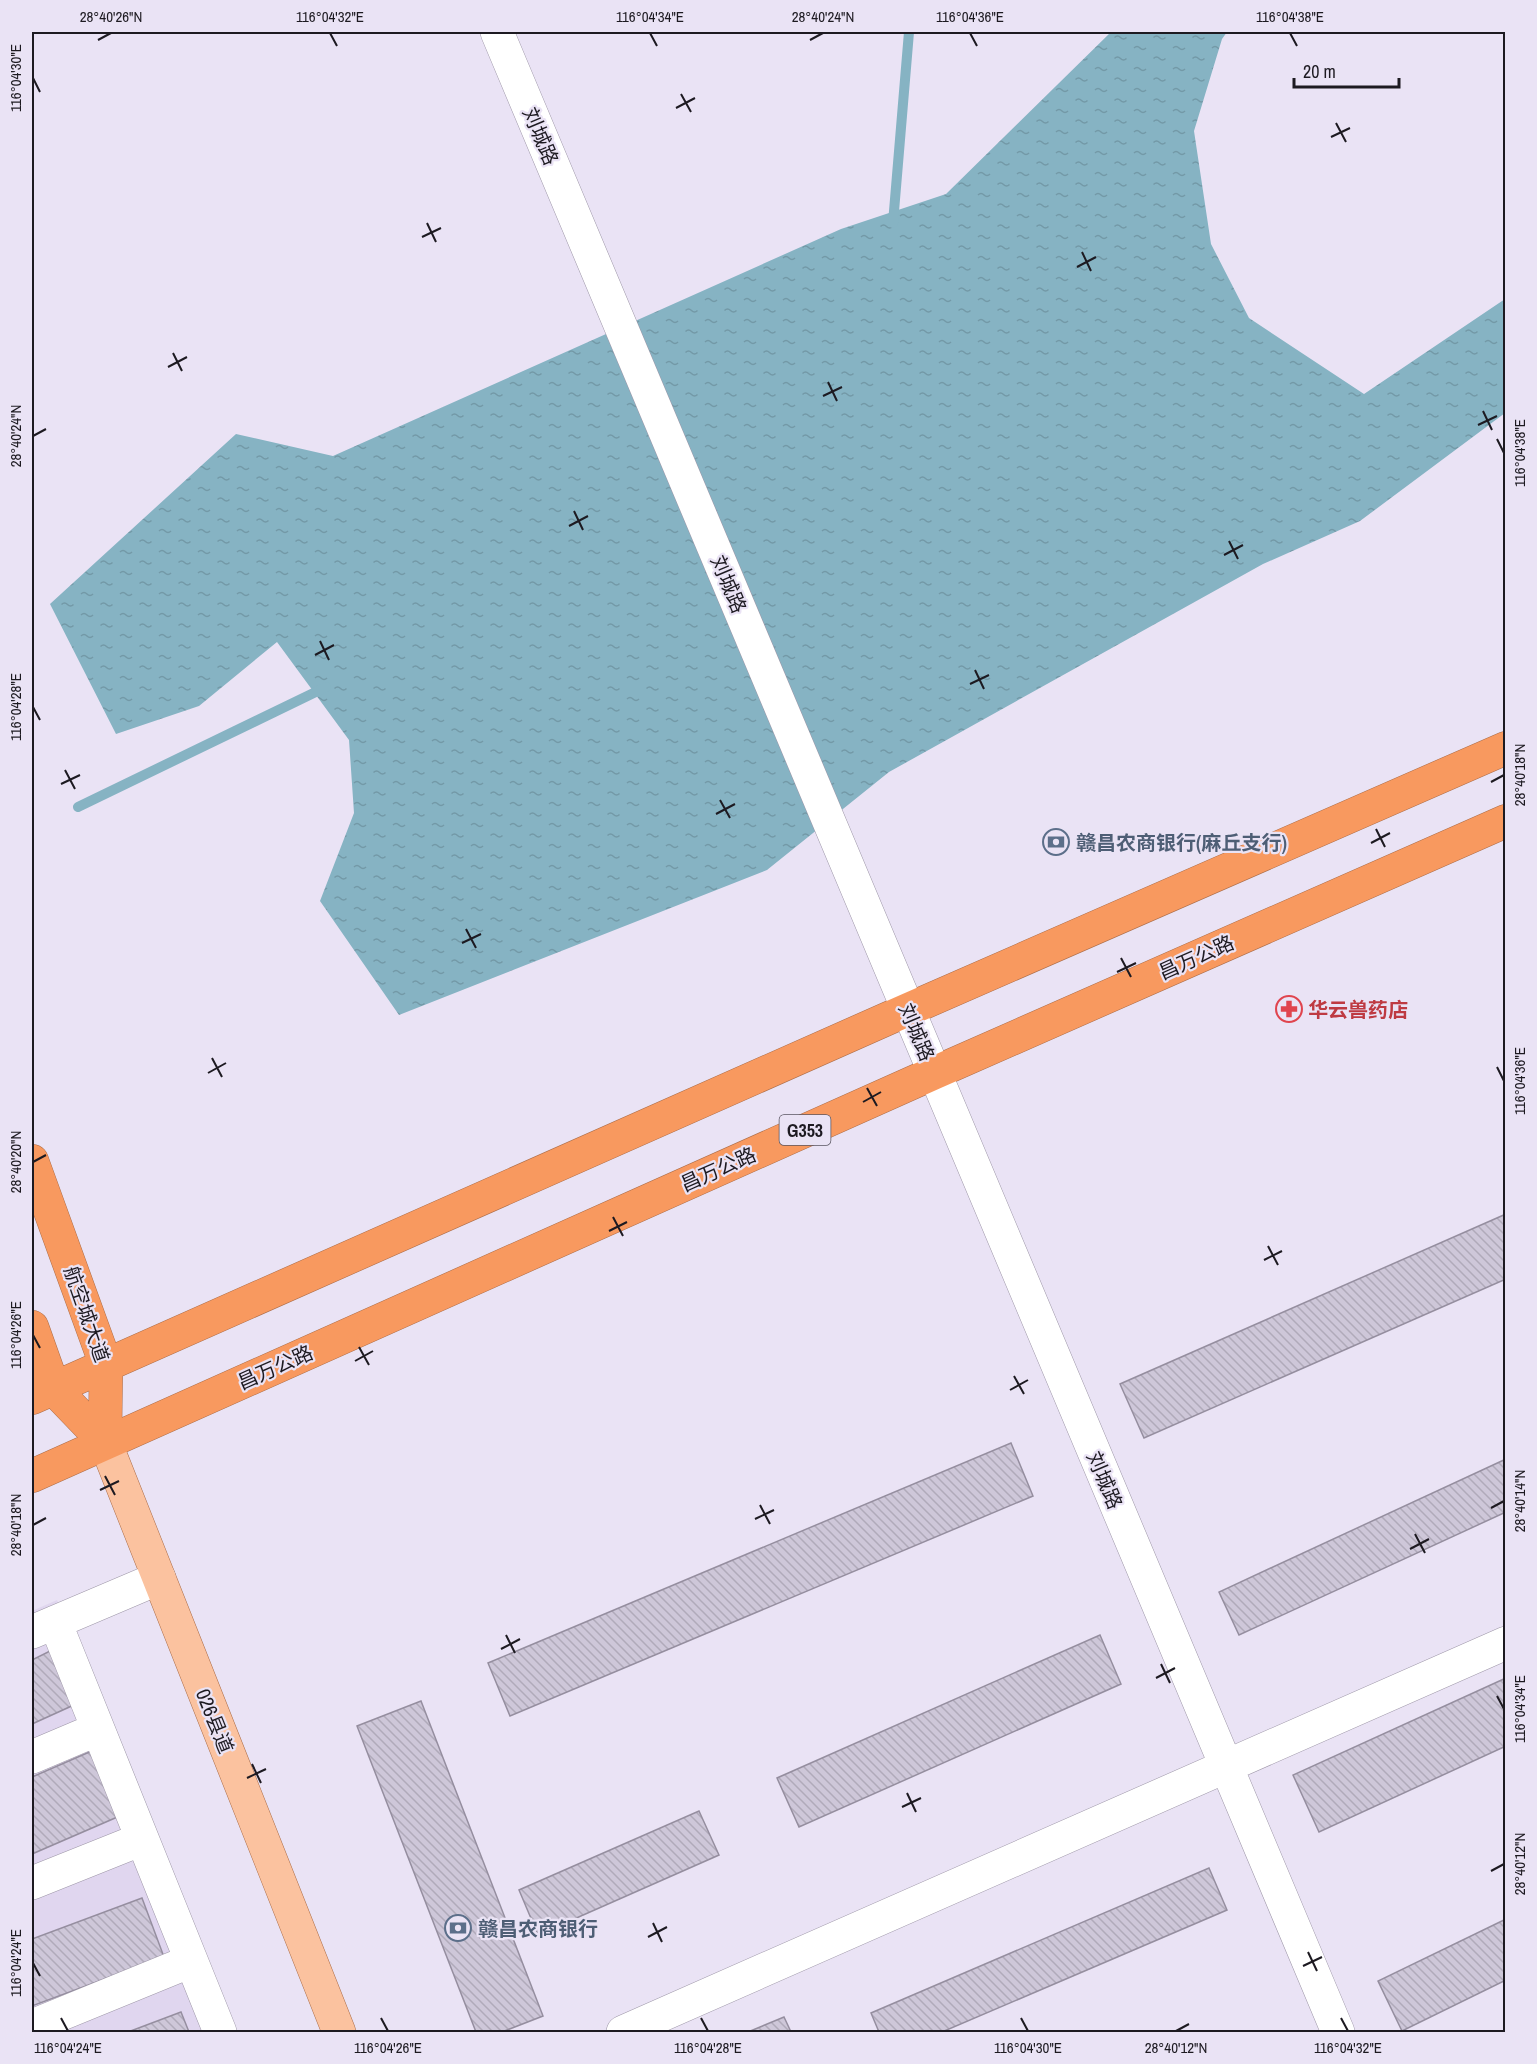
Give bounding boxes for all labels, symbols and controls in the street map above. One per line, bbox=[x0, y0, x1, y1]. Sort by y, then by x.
text: 28°40'26"N bbox=[80, 6, 142, 27]
text: 116°04'32"E bbox=[296, 6, 364, 27]
text: 116°04'34"E bbox=[616, 6, 684, 27]
text: 28°40'24"N bbox=[792, 6, 854, 27]
text: 116°04'36"E bbox=[936, 6, 1004, 27]
text: 116°04'38"E bbox=[1256, 6, 1324, 27]
text: 116°04'30"E bbox=[5, 44, 26, 112]
scale bar bbox=[1294, 51, 1399, 89]
text: 20 m bbox=[1303, 59, 1336, 84]
street label: 刘城路 bbox=[517, 103, 565, 169]
text: 28°40'24"N bbox=[5, 405, 26, 467]
text: 116°04'38"E bbox=[1509, 419, 1530, 487]
street label: 刘城路 bbox=[705, 551, 753, 617]
text: 116°04'28"E bbox=[5, 673, 26, 741]
text: 28°40'18"N bbox=[1509, 744, 1530, 806]
bank icon: 赣昌农商银行(麻丘支行) bbox=[1041, 827, 1071, 857]
place label: 赣昌农商银行(麻丘支行) bbox=[1076, 829, 1287, 856]
street label: 昌万公路 bbox=[1154, 928, 1238, 986]
pharmacy icon: 华云兽药店 bbox=[1274, 994, 1304, 1024]
place label: 华云兽药店 bbox=[1308, 996, 1408, 1023]
street label: 刘城路 bbox=[893, 999, 941, 1065]
text: 116°04'36"E bbox=[1509, 1047, 1530, 1115]
road number: G353 bbox=[780, 1115, 830, 1145]
text: 28°40'20"N bbox=[5, 1131, 26, 1193]
street label: 昌万公路 bbox=[676, 1140, 760, 1198]
street label: 航空城大道 bbox=[58, 1262, 116, 1366]
text: 116°04'26"E bbox=[5, 1301, 26, 1369]
street label: 昌万公路 bbox=[233, 1338, 317, 1396]
street label: 刘城路 bbox=[1081, 1447, 1129, 1513]
text: 28°40'14"N bbox=[1509, 1470, 1530, 1532]
text: 28°40'18"N bbox=[5, 1494, 26, 1556]
text: 116°04'34"E bbox=[1509, 1675, 1530, 1743]
street label: 026县道 bbox=[190, 1685, 240, 1757]
text: 28°40'12"N bbox=[1509, 1833, 1530, 1895]
bank icon: 赣昌农商银行 bbox=[443, 1913, 473, 1943]
place label: 赣昌农商银行 bbox=[478, 1915, 598, 1942]
text: 116°04'24"E bbox=[5, 1929, 26, 1997]
text: 116°04'24"E bbox=[34, 2037, 102, 2058]
text: 116°04'26"E bbox=[354, 2037, 422, 2058]
text: 116°04'28"E bbox=[674, 2037, 742, 2058]
text: 116°04'30"E bbox=[994, 2037, 1062, 2058]
text: 28°40'12"N bbox=[1145, 2037, 1207, 2058]
text: 116°04'32"E bbox=[1314, 2037, 1382, 2058]

